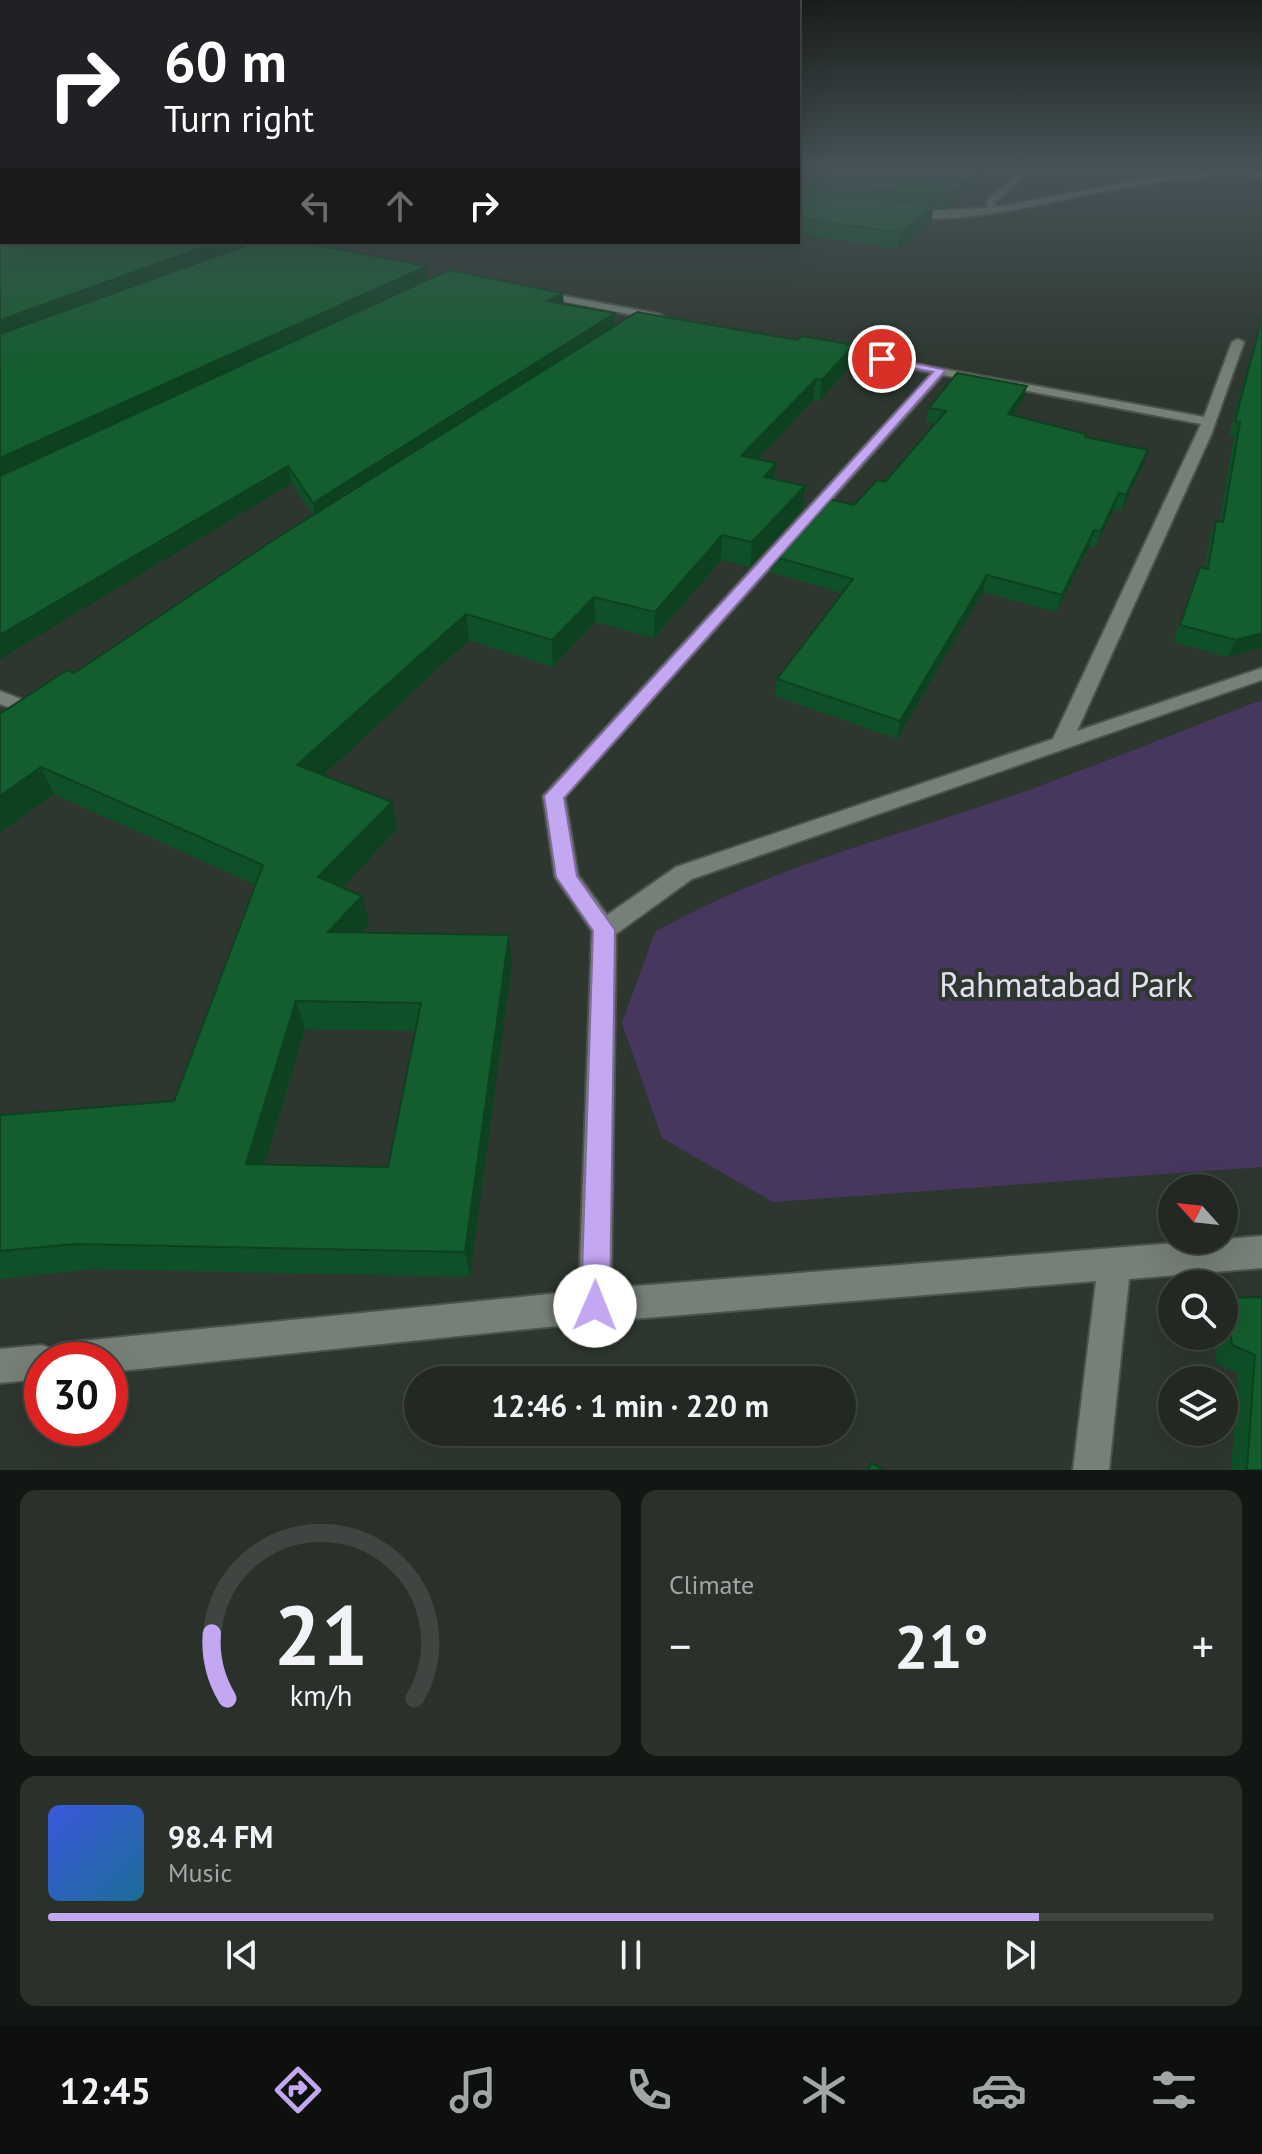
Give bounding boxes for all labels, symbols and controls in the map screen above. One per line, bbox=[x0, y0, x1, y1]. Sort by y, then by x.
text: 60 m bbox=[164, 25, 287, 97]
icon: right bbox=[32, 32, 136, 136]
text: Turn right bbox=[164, 95, 314, 142]
icon: left bbox=[294, 184, 338, 228]
icon: ahead bbox=[378, 184, 422, 228]
icon: right bbox=[462, 184, 506, 228]
pin bbox=[848, 325, 916, 393]
icon: arrive bbox=[860, 337, 904, 381]
park label: Rahmatabad Park bbox=[939, 962, 1193, 1006]
north arrow bbox=[1158, 1174, 1238, 1254]
map controls bbox=[1158, 1174, 1238, 1446]
position arrow bbox=[553, 1264, 637, 1348]
button: search bbox=[1158, 1270, 1238, 1350]
speed limit sign: 30 bbox=[24, 1342, 128, 1446]
button: layers bbox=[1158, 1366, 1238, 1446]
text: 12:46 · 1 min · 220 m bbox=[491, 1386, 769, 1425]
text: Climate bbox=[669, 1568, 754, 1601]
text: 21 bbox=[273, 1580, 368, 1688]
text: 21° bbox=[894, 1607, 989, 1685]
text: − bbox=[669, 1617, 691, 1674]
text: + bbox=[1192, 1617, 1214, 1674]
text: km/h bbox=[289, 1677, 352, 1714]
text: 98.4 FM bbox=[168, 1817, 273, 1856]
text: Music bbox=[168, 1856, 232, 1889]
icon: previous bbox=[220, 1933, 264, 1977]
icon: pause bbox=[609, 1933, 653, 1977]
icon: next bbox=[998, 1933, 1042, 1977]
icon: directions bbox=[270, 2062, 326, 2118]
icon: music bbox=[445, 2062, 501, 2118]
icon: phone bbox=[621, 2062, 677, 2118]
icon: climate bbox=[796, 2062, 852, 2118]
icon: car bbox=[971, 2062, 1027, 2118]
icon: filters bbox=[1146, 2062, 1202, 2118]
text: 12:45 bbox=[60, 2067, 151, 2114]

